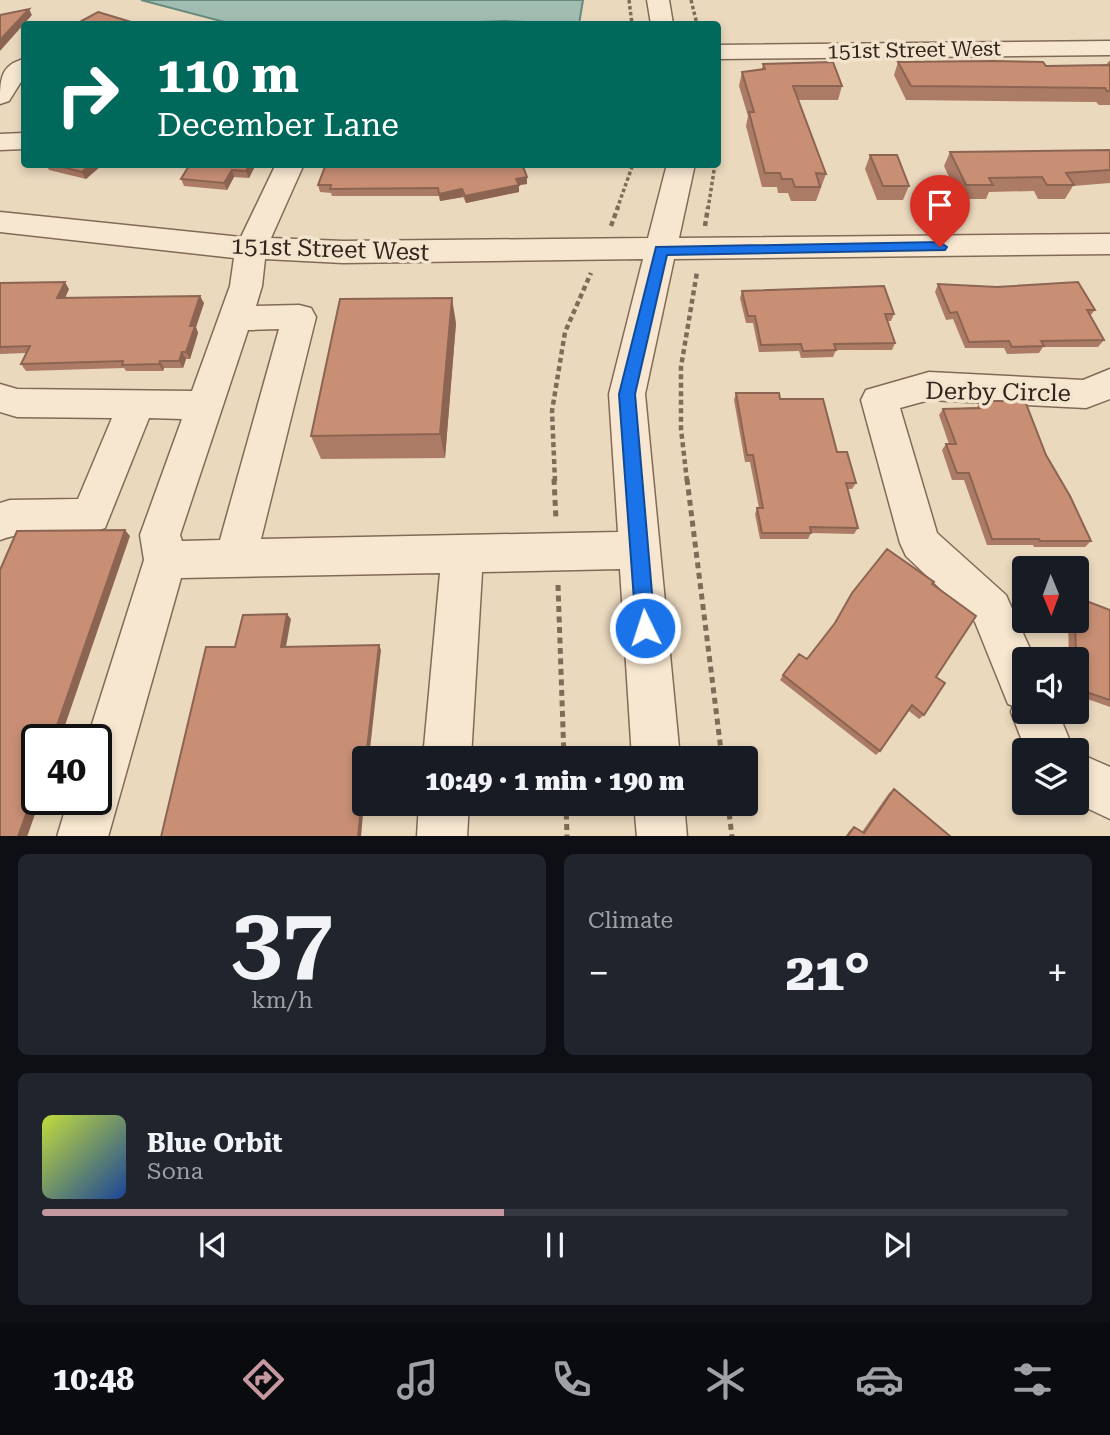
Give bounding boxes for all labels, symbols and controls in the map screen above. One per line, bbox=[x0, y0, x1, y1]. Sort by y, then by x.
street label: 151st Street West bbox=[827, 36, 1001, 64]
text: 110 m bbox=[157, 47, 299, 104]
icon: right bbox=[42, 49, 133, 140]
text: December Lane bbox=[157, 106, 399, 144]
pin bbox=[910, 175, 970, 247]
icon: arrive bbox=[921, 186, 959, 224]
street label: 151st Street West bbox=[230, 232, 430, 266]
street label: Derby Circle bbox=[925, 377, 1071, 407]
north arrow bbox=[1012, 556, 1088, 634]
map controls bbox=[1012, 556, 1089, 815]
position arrow bbox=[608, 591, 682, 665]
button: sound bbox=[1012, 647, 1089, 724]
speed limit sign: 40 bbox=[21, 724, 112, 815]
button: layers bbox=[1012, 738, 1089, 815]
text: 10:49 · 1 min · 190 m bbox=[425, 766, 685, 796]
text: 37 bbox=[231, 888, 333, 994]
text: Climate bbox=[588, 907, 673, 934]
text: 21° bbox=[786, 942, 870, 1003]
text: − bbox=[588, 951, 609, 995]
text: + bbox=[1047, 951, 1068, 995]
text: km/h bbox=[251, 987, 313, 1014]
text: Blue Orbit bbox=[147, 1128, 283, 1158]
text: Sona bbox=[147, 1158, 203, 1185]
icon: previous bbox=[194, 1226, 232, 1264]
icon: pause bbox=[536, 1226, 574, 1264]
icon: next bbox=[878, 1226, 916, 1264]
icon: directions bbox=[239, 1355, 288, 1404]
icon: music bbox=[393, 1355, 442, 1404]
icon: phone bbox=[547, 1355, 596, 1404]
icon: climate bbox=[701, 1355, 750, 1404]
icon: car bbox=[855, 1355, 904, 1404]
icon: filters bbox=[1008, 1355, 1057, 1404]
text: 10:48 bbox=[52, 1360, 134, 1398]

